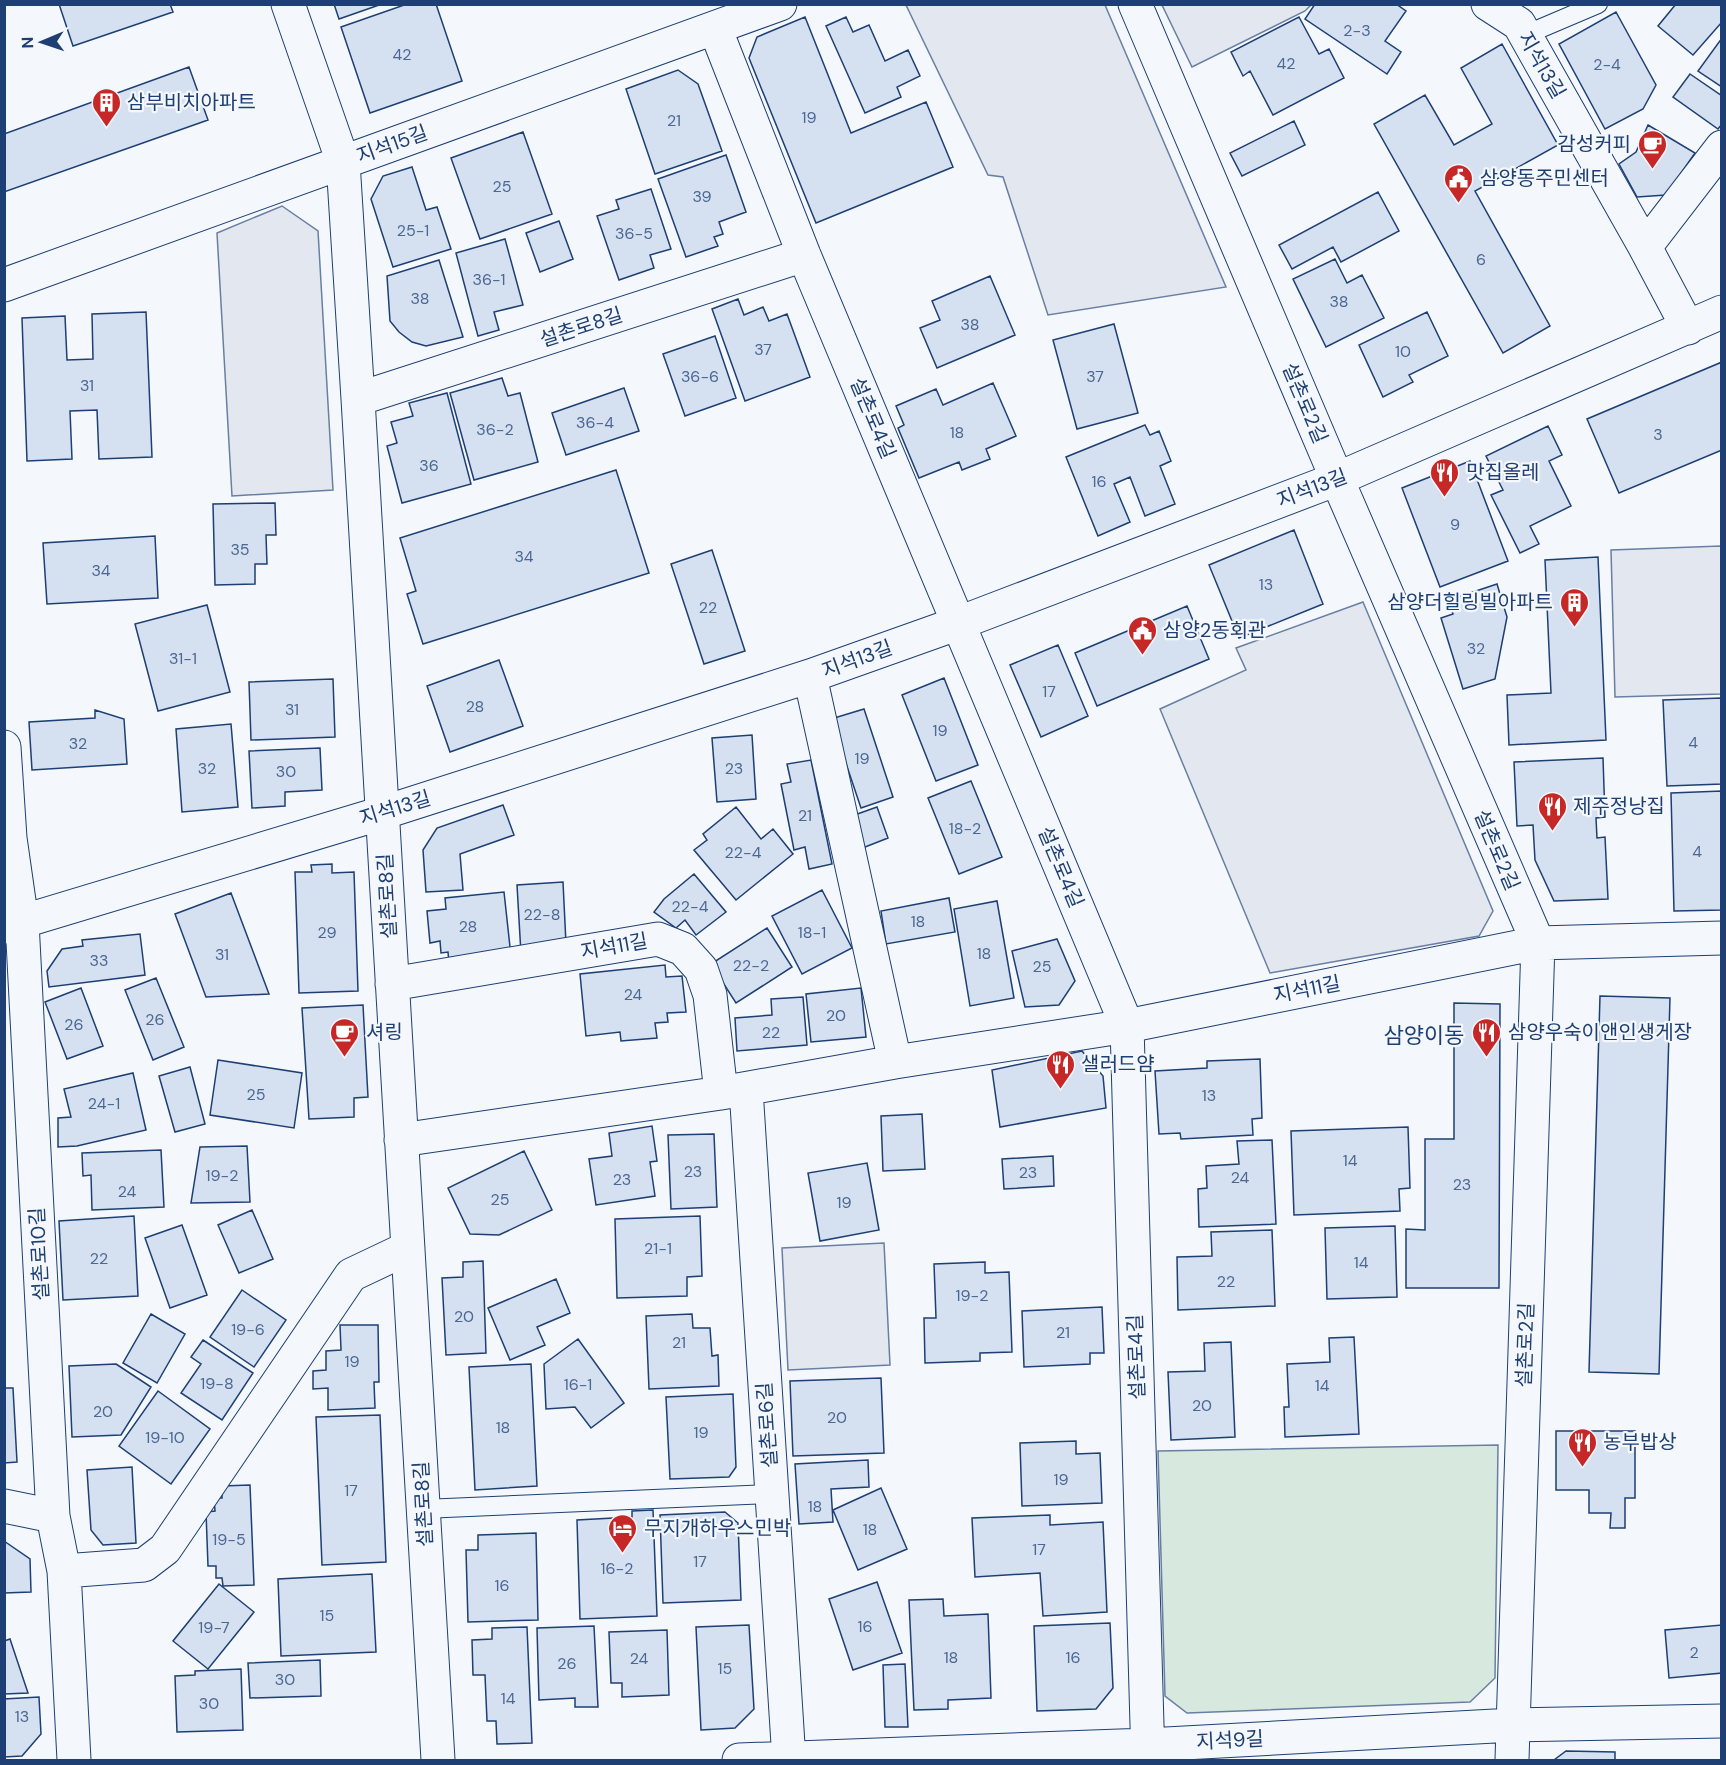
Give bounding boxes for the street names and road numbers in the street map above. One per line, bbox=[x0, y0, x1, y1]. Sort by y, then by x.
street label: 지석13길 bbox=[1512, 27, 1572, 103]
street label: 지석15길 bbox=[353, 119, 431, 169]
street label: 설촌로8길 bbox=[536, 301, 626, 353]
street label: 설촌로2길 bbox=[1276, 359, 1334, 447]
street label: 설촌로4길 bbox=[844, 373, 902, 463]
street label: 지석13길 bbox=[1273, 463, 1351, 513]
street label: 지석13길 bbox=[818, 634, 896, 684]
street label: 지석13길 bbox=[356, 785, 434, 831]
street label: 설촌로2길 bbox=[1468, 806, 1526, 894]
street label: 설촌로4길 bbox=[1032, 822, 1090, 912]
street label: 설촌로8길 bbox=[372, 852, 402, 940]
street label: 지석11길 bbox=[578, 927, 650, 965]
street label: 지석11길 bbox=[1271, 970, 1343, 1008]
street label: 설촌로10길 bbox=[24, 1207, 54, 1301]
street label: 설촌로2길 bbox=[1511, 1302, 1539, 1388]
street label: 설촌로4길 bbox=[1122, 1314, 1150, 1400]
street label: 설촌로6길 bbox=[751, 1381, 783, 1469]
street label: 설촌로8길 bbox=[408, 1460, 438, 1548]
street label: 지석9길 bbox=[1195, 1725, 1265, 1755]

